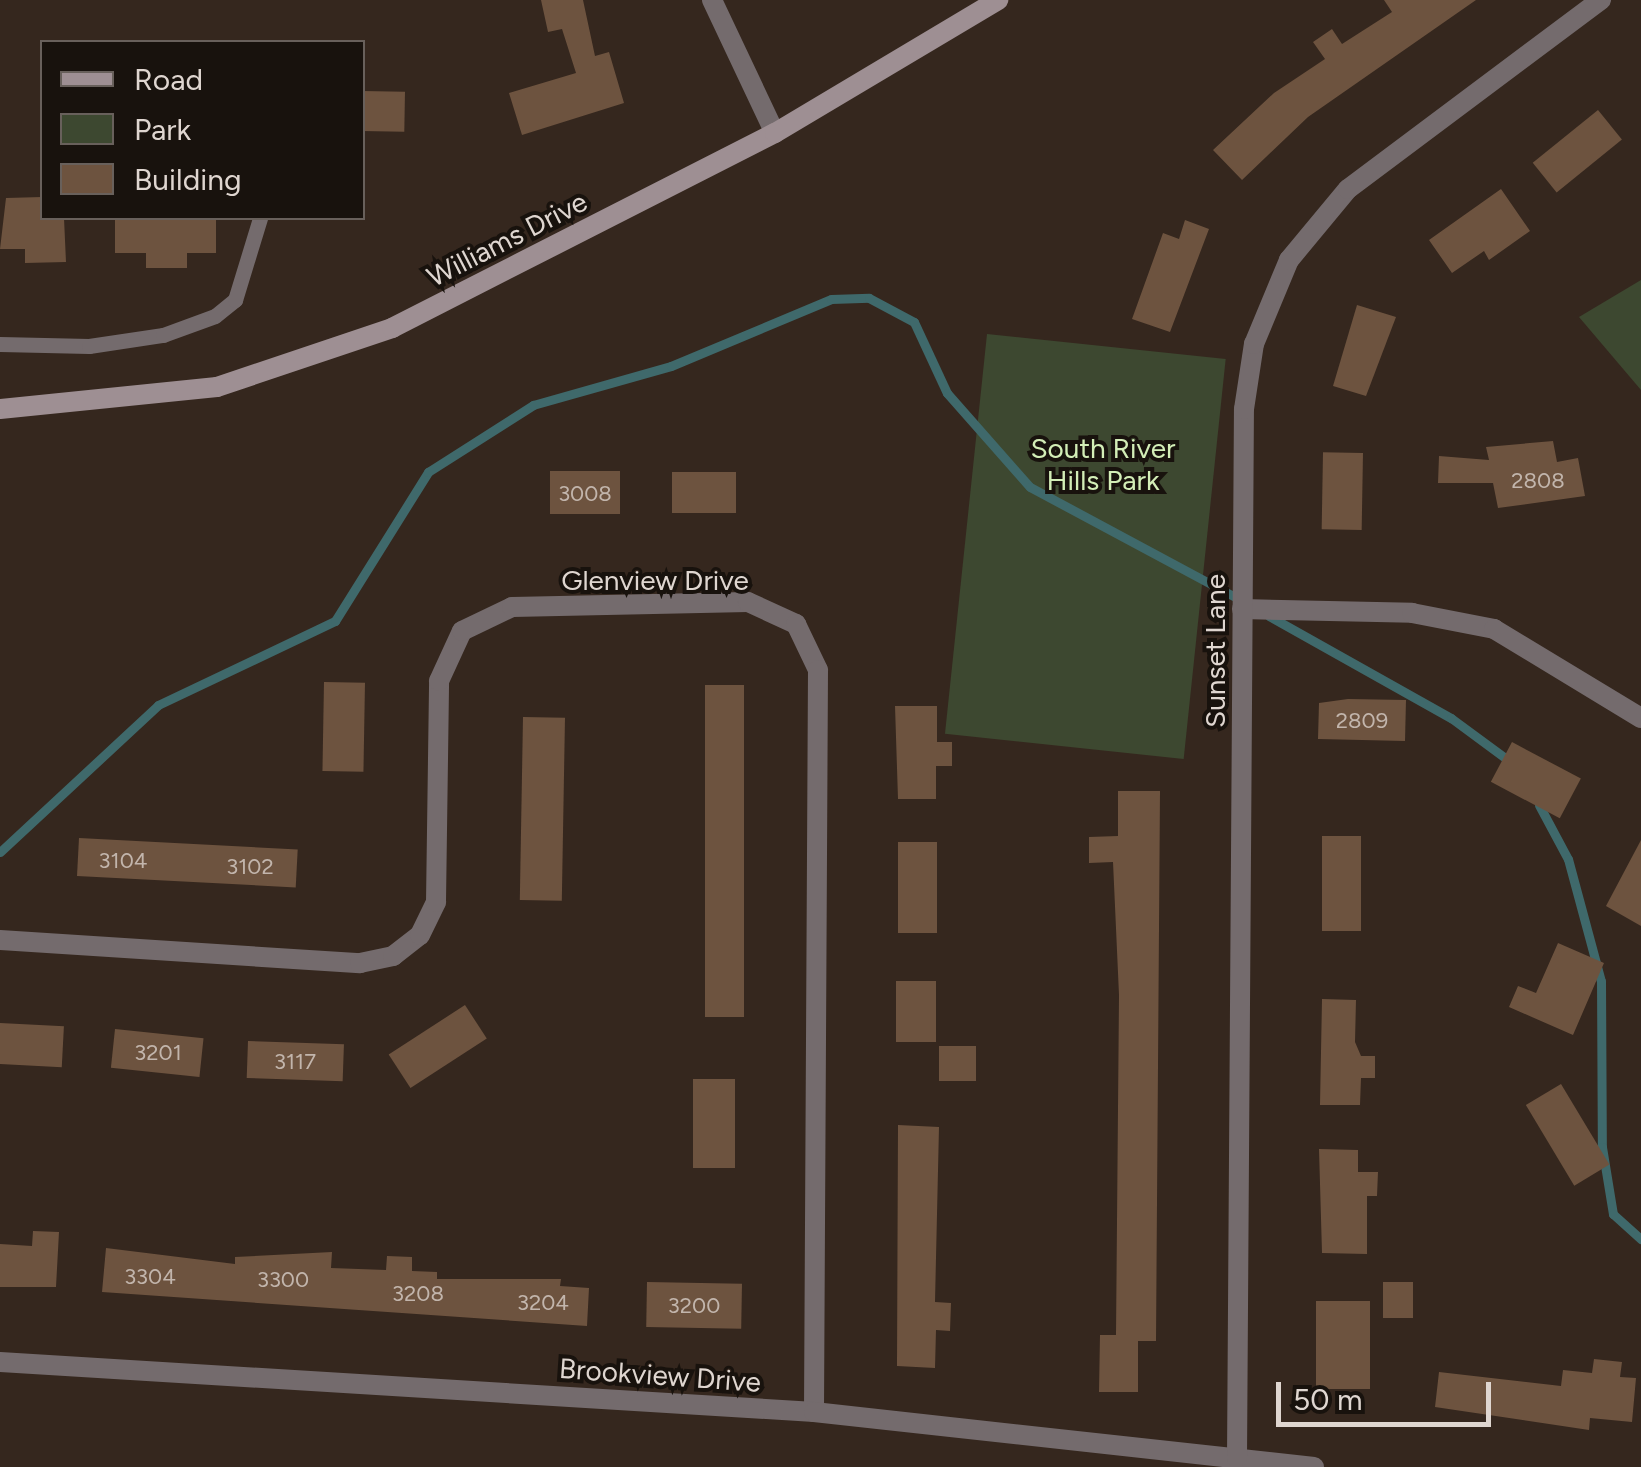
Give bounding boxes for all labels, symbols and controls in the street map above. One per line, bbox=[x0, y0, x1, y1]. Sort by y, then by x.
legend bbox=[40, 40, 365, 220]
text: Road bbox=[134, 61, 203, 98]
text: Park bbox=[134, 111, 191, 148]
text: Building bbox=[134, 161, 242, 198]
street label: Williams Drive bbox=[421, 184, 593, 294]
park label: South River Hills Park bbox=[1030, 431, 1176, 497]
house number: 2808 bbox=[1511, 468, 1565, 494]
house number: 3008 bbox=[558, 481, 612, 507]
street label: Glenview Drive bbox=[561, 563, 749, 597]
street label: Sunset Lane bbox=[1198, 574, 1232, 728]
house number: 2809 bbox=[1336, 708, 1388, 734]
house number: 3104 bbox=[99, 848, 147, 874]
house number: 3102 bbox=[226, 854, 274, 880]
house number: 3201 bbox=[134, 1040, 182, 1066]
house number: 3117 bbox=[274, 1049, 316, 1075]
house number: 3304 bbox=[124, 1264, 176, 1290]
house number: 3300 bbox=[257, 1267, 309, 1293]
house number: 3208 bbox=[392, 1281, 444, 1307]
house number: 3204 bbox=[517, 1290, 569, 1316]
house number: 3200 bbox=[668, 1293, 720, 1319]
street label: Brookview Drive bbox=[558, 1351, 762, 1399]
scale bar bbox=[1281, 1362, 1496, 1424]
text: 50 m bbox=[1293, 1381, 1362, 1418]

